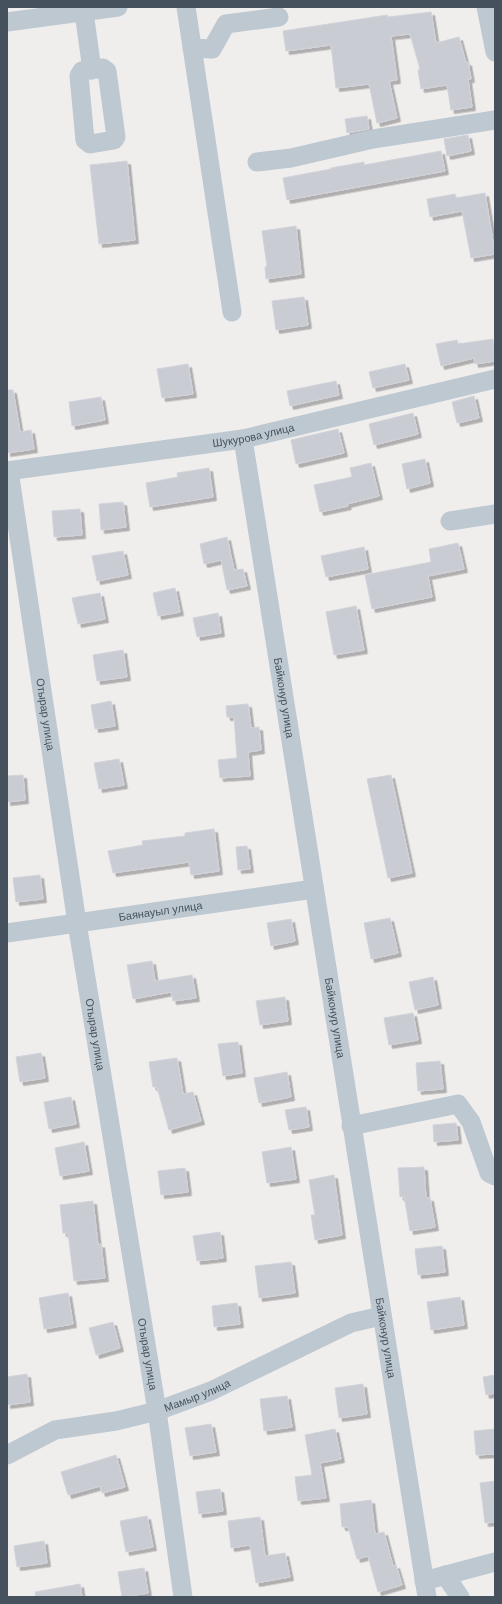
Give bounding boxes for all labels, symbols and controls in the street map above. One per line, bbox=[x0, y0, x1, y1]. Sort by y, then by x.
street label: Шукурова улица bbox=[212, 420, 297, 450]
street label: Байконур улица bbox=[271, 656, 298, 740]
street label: Отырар улица bbox=[33, 677, 58, 752]
street label: Баянауыл улица bbox=[118, 898, 204, 924]
street label: Байконур улица bbox=[322, 976, 348, 1060]
street label: Отырар улица bbox=[82, 997, 108, 1072]
street label: Байконур улица bbox=[373, 1296, 399, 1380]
street label: Отырар улица bbox=[135, 1317, 161, 1392]
street label: Мамыр улица bbox=[162, 1375, 233, 1415]

